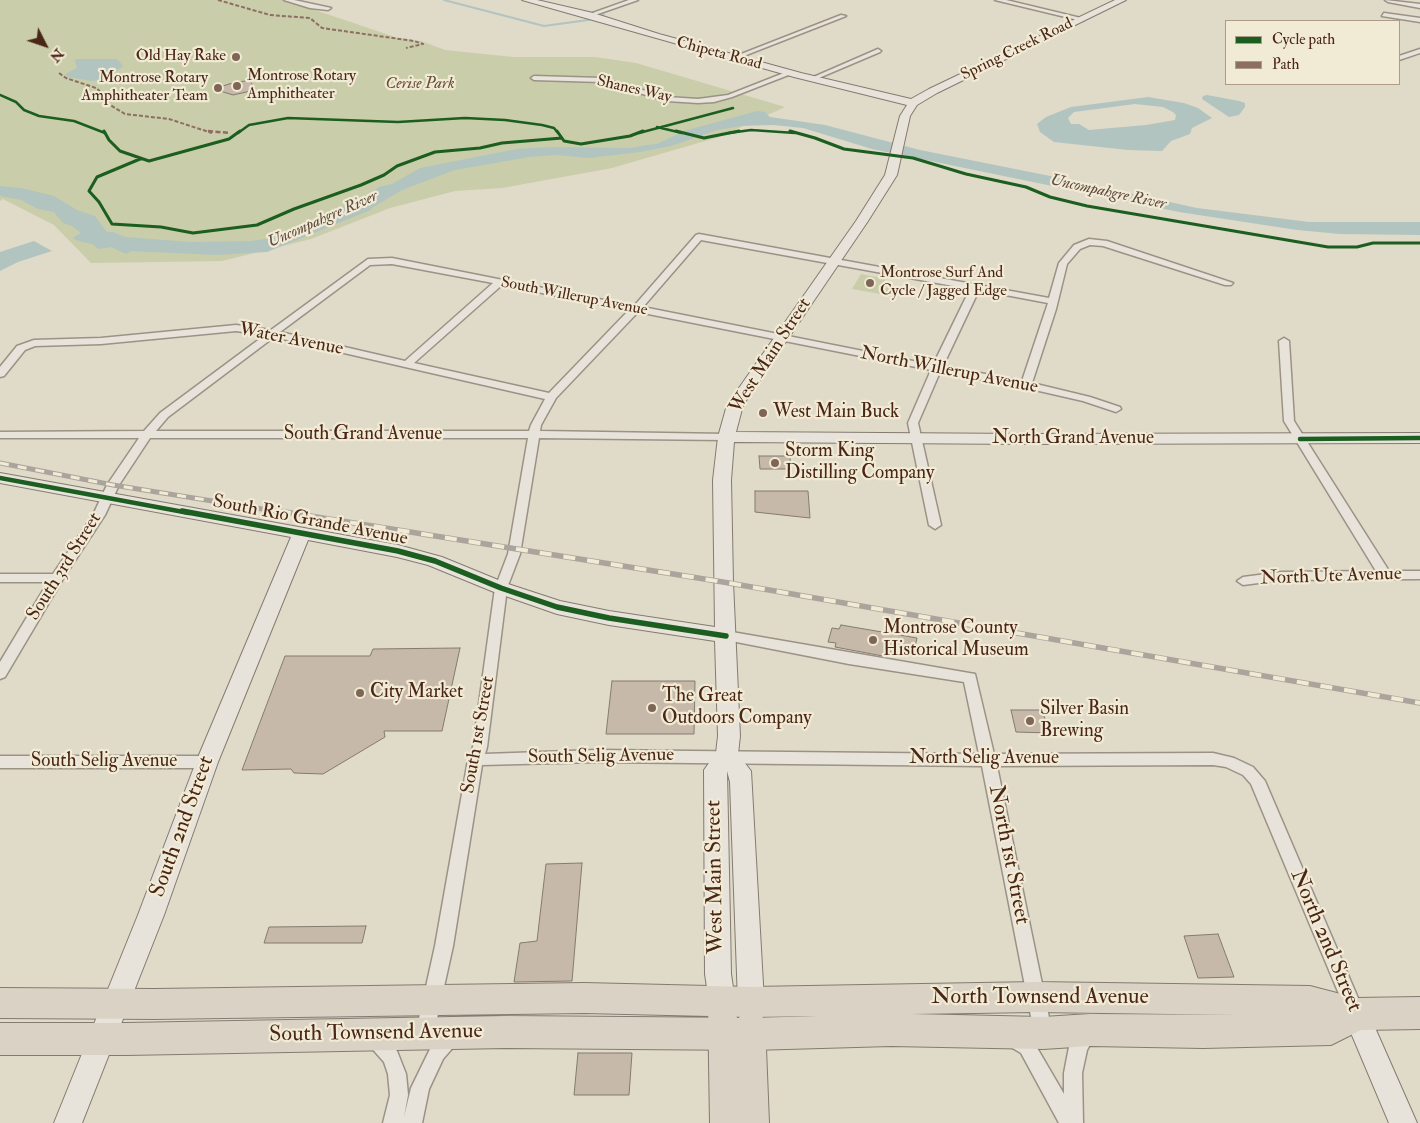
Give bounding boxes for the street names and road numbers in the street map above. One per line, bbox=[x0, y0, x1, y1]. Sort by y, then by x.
street label: Spring Creek Road bbox=[958, 15, 1076, 85]
street label: Chipeta Road bbox=[674, 33, 764, 75]
street label: Shanes Way bbox=[595, 72, 673, 108]
street label: South Willerup Avenue bbox=[499, 273, 649, 321]
street label: West Main Street bbox=[725, 294, 817, 418]
street label: Water Avenue bbox=[237, 319, 345, 361]
street label: North Willerup Avenue bbox=[858, 343, 1040, 399]
street label: South Grand Avenue bbox=[284, 424, 442, 446]
street label: North Grand Avenue bbox=[992, 428, 1154, 450]
street label: South Rio Grande Avenue bbox=[211, 491, 409, 551]
street label: South 3rd Street bbox=[23, 509, 107, 625]
street label: North Ute Avenue bbox=[1260, 563, 1402, 591]
street label: South 1st Street bbox=[457, 674, 501, 796]
street label: South Selig Avenue bbox=[528, 744, 674, 770]
street label: North Selig Avenue bbox=[909, 748, 1059, 770]
street label: South Selig Avenue bbox=[31, 751, 177, 773]
street label: South 2nd Street bbox=[145, 753, 221, 901]
street label: North 1st Street bbox=[982, 783, 1034, 927]
street label: West Main Street bbox=[701, 800, 731, 954]
street label: North 2nd Street bbox=[1283, 866, 1367, 1016]
street label: North Townsend Avenue bbox=[931, 985, 1149, 1011]
street label: South Townsend Avenue bbox=[269, 1019, 483, 1049]

